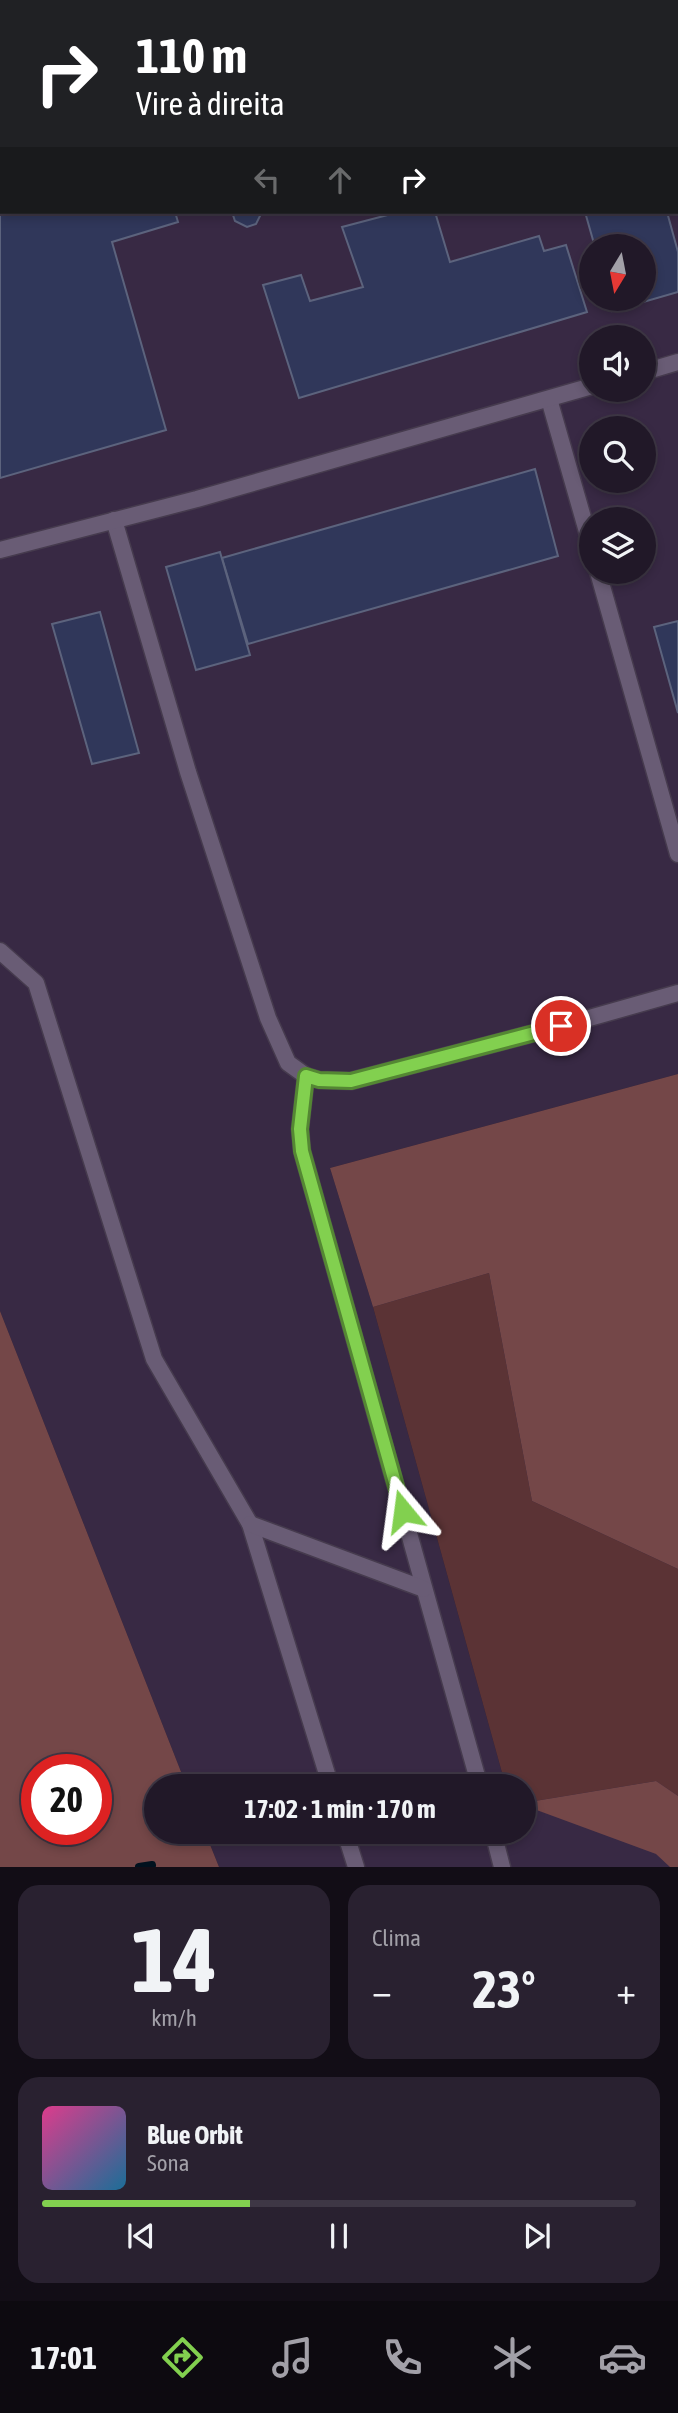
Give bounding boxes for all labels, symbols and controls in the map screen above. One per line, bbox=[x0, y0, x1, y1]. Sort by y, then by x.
text: 110 m bbox=[136, 27, 247, 83]
icon: right bbox=[21, 28, 112, 119]
text: Vire à direita bbox=[136, 85, 285, 122]
icon: left bbox=[248, 161, 286, 199]
icon: ahead bbox=[321, 161, 359, 199]
icon: right bbox=[394, 161, 432, 199]
north arrow bbox=[579, 234, 656, 312]
map controls bbox=[579, 234, 656, 584]
button: sound bbox=[579, 325, 656, 402]
button: search bbox=[579, 416, 656, 493]
button: layers bbox=[579, 507, 656, 584]
pin bbox=[531, 996, 591, 1056]
icon: arrive bbox=[542, 1007, 580, 1045]
position arrow bbox=[366, 1474, 440, 1548]
speed limit sign: 20 bbox=[21, 1754, 112, 1845]
text: 17:02 · 1 min · 170 m bbox=[244, 1794, 436, 1824]
text: 14 bbox=[131, 1907, 217, 2011]
text: Clima bbox=[372, 1925, 421, 1951]
text: 23° bbox=[472, 1959, 536, 2019]
text: − bbox=[372, 1969, 392, 2012]
text: + bbox=[616, 1969, 636, 2012]
text: km/h bbox=[151, 2005, 197, 2031]
text: Blue Orbit bbox=[147, 2120, 243, 2150]
text: Sona bbox=[147, 2150, 189, 2176]
icon: previous bbox=[122, 2217, 160, 2255]
icon: pause bbox=[320, 2217, 358, 2255]
icon: next bbox=[518, 2217, 556, 2255]
icon: directions bbox=[158, 2333, 207, 2382]
icon: music bbox=[268, 2333, 317, 2382]
icon: phone bbox=[378, 2333, 427, 2382]
icon: climate bbox=[488, 2333, 537, 2382]
icon: car bbox=[598, 2333, 647, 2382]
text: 17:01 bbox=[31, 2339, 97, 2376]

